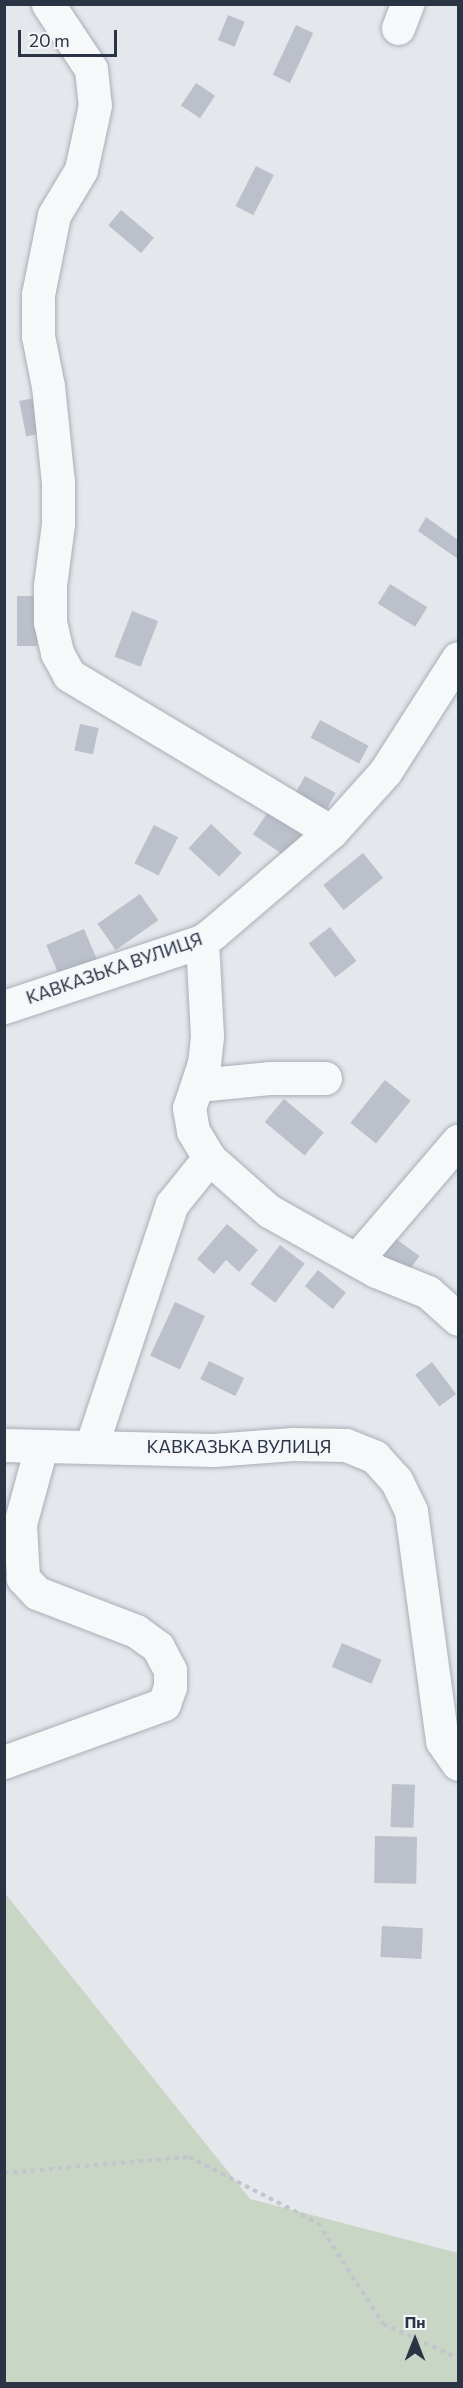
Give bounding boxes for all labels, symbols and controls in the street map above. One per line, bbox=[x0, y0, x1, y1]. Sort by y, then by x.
scale bar bbox=[21, 18, 120, 56]
text: 20 m bbox=[29, 29, 70, 51]
street label: КАВКАЗЬКА ВУЛИЦЯ bbox=[23, 928, 205, 1008]
street label: КАВКАЗЬКА ВУЛИЦЯ bbox=[147, 1435, 331, 1457]
north arrow bbox=[385, 2310, 445, 2370]
text: Пн bbox=[404, 2312, 426, 2331]

